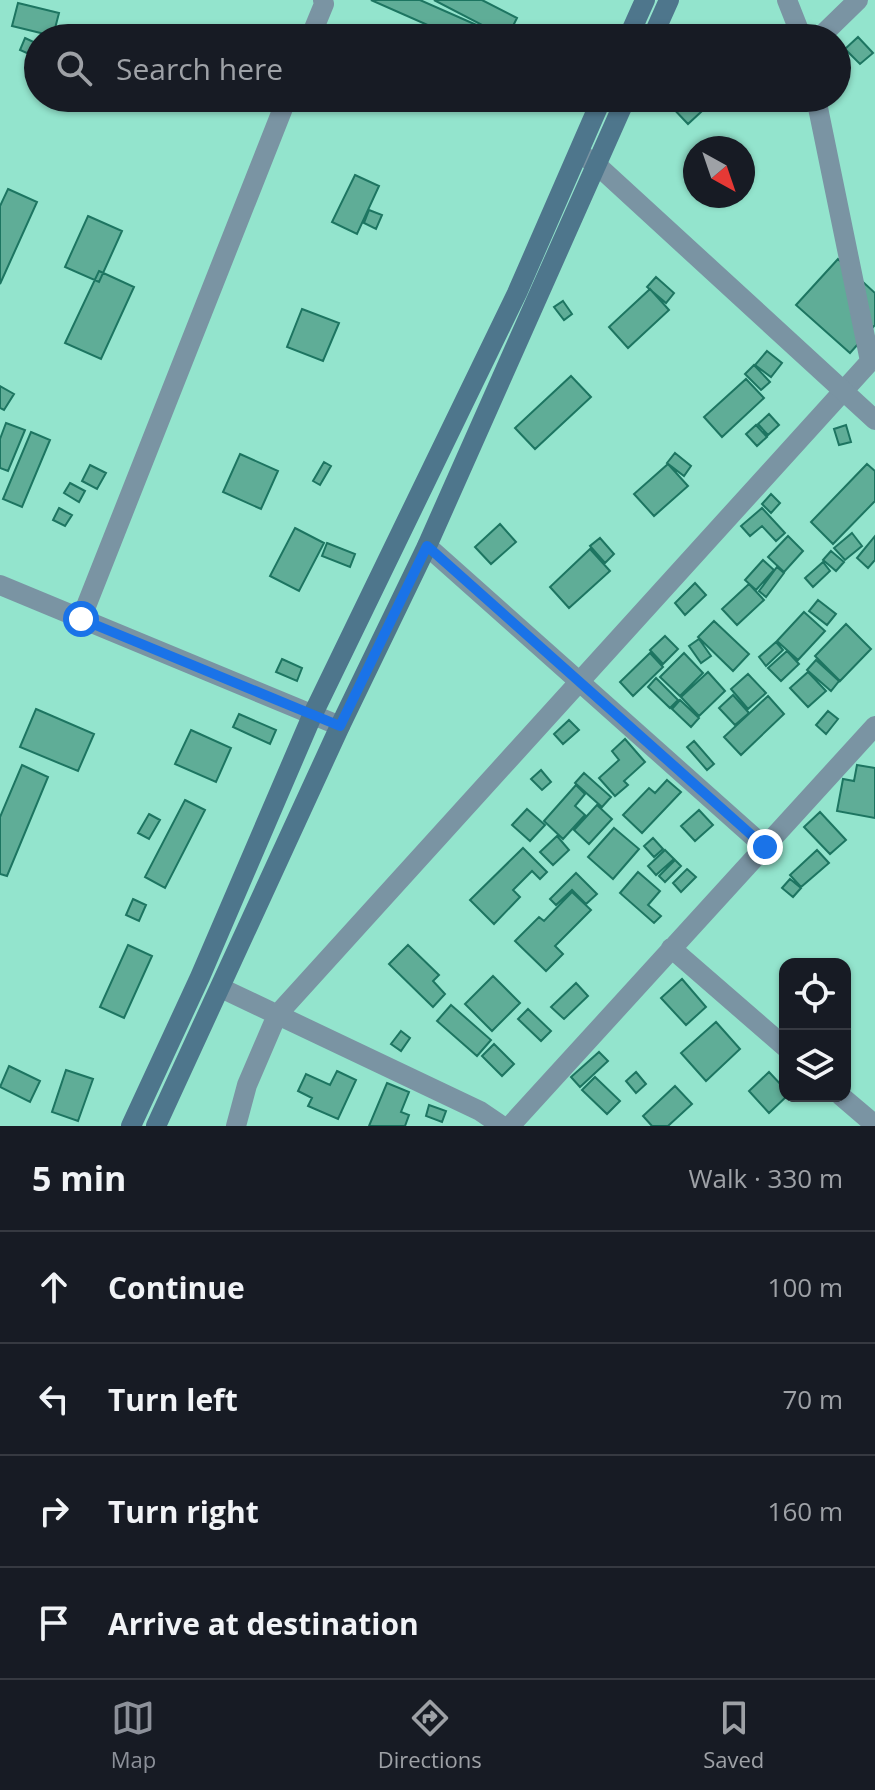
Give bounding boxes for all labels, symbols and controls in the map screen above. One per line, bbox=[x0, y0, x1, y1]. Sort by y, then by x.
search box bbox=[24, 24, 851, 112]
icon: search bbox=[52, 46, 96, 90]
text: Search here bbox=[116, 48, 283, 89]
north arrow bbox=[683, 136, 755, 208]
route start bbox=[63, 601, 99, 637]
route end bbox=[747, 829, 783, 865]
map controls bbox=[779, 958, 851, 1102]
button: locate bbox=[779, 958, 851, 1030]
button: layers bbox=[779, 1030, 851, 1102]
text: 5 min bbox=[32, 1155, 126, 1201]
text: Walk · 330 m bbox=[689, 1160, 843, 1196]
icon: ahead bbox=[32, 1265, 76, 1309]
text: Continue bbox=[108, 1267, 245, 1308]
text: 100 m bbox=[768, 1269, 843, 1305]
icon: left bbox=[32, 1377, 76, 1421]
text: Turn left bbox=[108, 1379, 238, 1420]
text: 70 m bbox=[782, 1381, 843, 1417]
icon: right bbox=[32, 1489, 76, 1533]
text: Turn right bbox=[108, 1491, 259, 1532]
text: 160 m bbox=[768, 1493, 843, 1529]
icon: arrive bbox=[32, 1601, 76, 1645]
text: Arrive at destination bbox=[108, 1603, 419, 1644]
tab: Map bbox=[111, 1696, 156, 1774]
tab: Directions bbox=[378, 1696, 482, 1774]
tab: Saved bbox=[703, 1696, 764, 1774]

